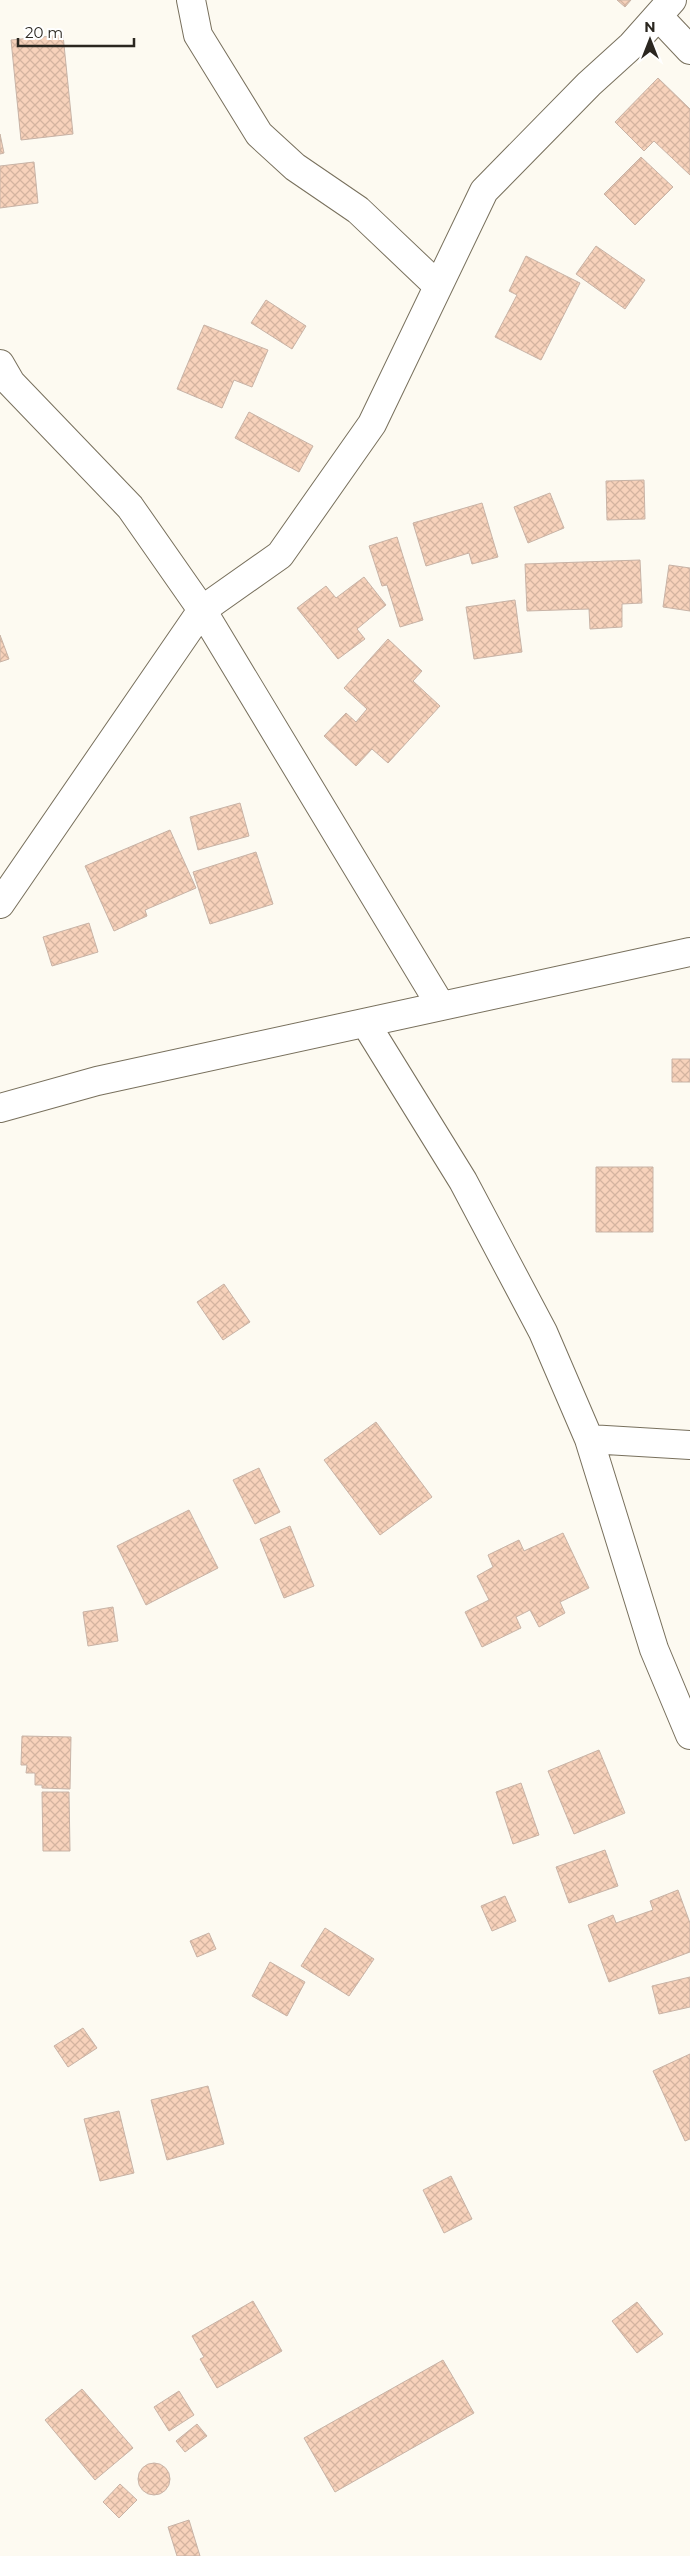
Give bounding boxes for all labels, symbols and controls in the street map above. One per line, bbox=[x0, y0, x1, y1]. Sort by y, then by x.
scale bar bbox=[18, 15, 134, 47]
north arrow bbox=[625, 15, 675, 65]
text: N bbox=[644, 18, 656, 36]
text: 20 m bbox=[25, 23, 63, 42]

